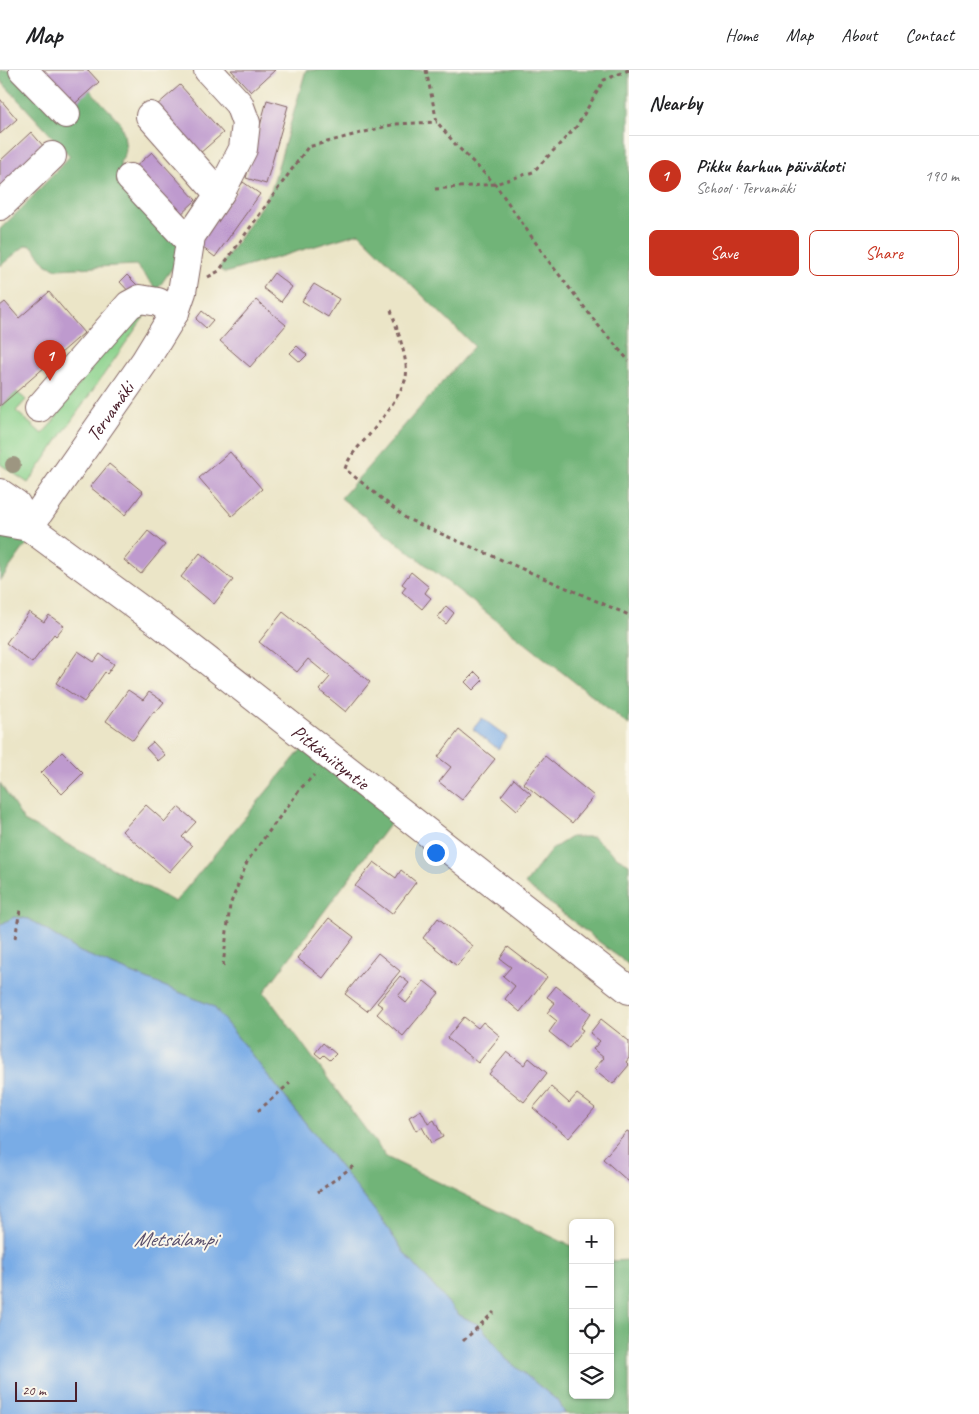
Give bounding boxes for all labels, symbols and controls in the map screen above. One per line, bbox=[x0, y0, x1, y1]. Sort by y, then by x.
text: Map bbox=[25, 20, 62, 50]
text: Home bbox=[725, 24, 758, 46]
text: Map bbox=[786, 24, 813, 46]
text: About bbox=[841, 24, 877, 46]
text: Contact bbox=[905, 24, 954, 46]
text: Nearby bbox=[649, 90, 702, 116]
text: Pikku karhun päiväkoti bbox=[696, 154, 844, 178]
text: 1 bbox=[661, 166, 669, 186]
text: 190 m bbox=[925, 166, 959, 186]
text: School · Tervamäki bbox=[696, 178, 795, 198]
button: Save bbox=[649, 230, 799, 276]
button: Share bbox=[809, 230, 959, 276]
pin: 1 bbox=[34, 340, 66, 381]
street label: Tervamäki bbox=[80, 375, 140, 446]
street label: Pitkäniityntie bbox=[287, 719, 376, 796]
your location bbox=[423, 840, 449, 866]
map controls bbox=[569, 1219, 614, 1399]
button: + bbox=[569, 1219, 614, 1264]
water label: Metsälampi bbox=[134, 1226, 221, 1252]
button: − bbox=[569, 1264, 614, 1309]
button: locate bbox=[569, 1309, 614, 1354]
button: layers bbox=[569, 1354, 614, 1399]
scale bar bbox=[15, 1379, 78, 1402]
text: 20 m bbox=[22, 1382, 46, 1399]

